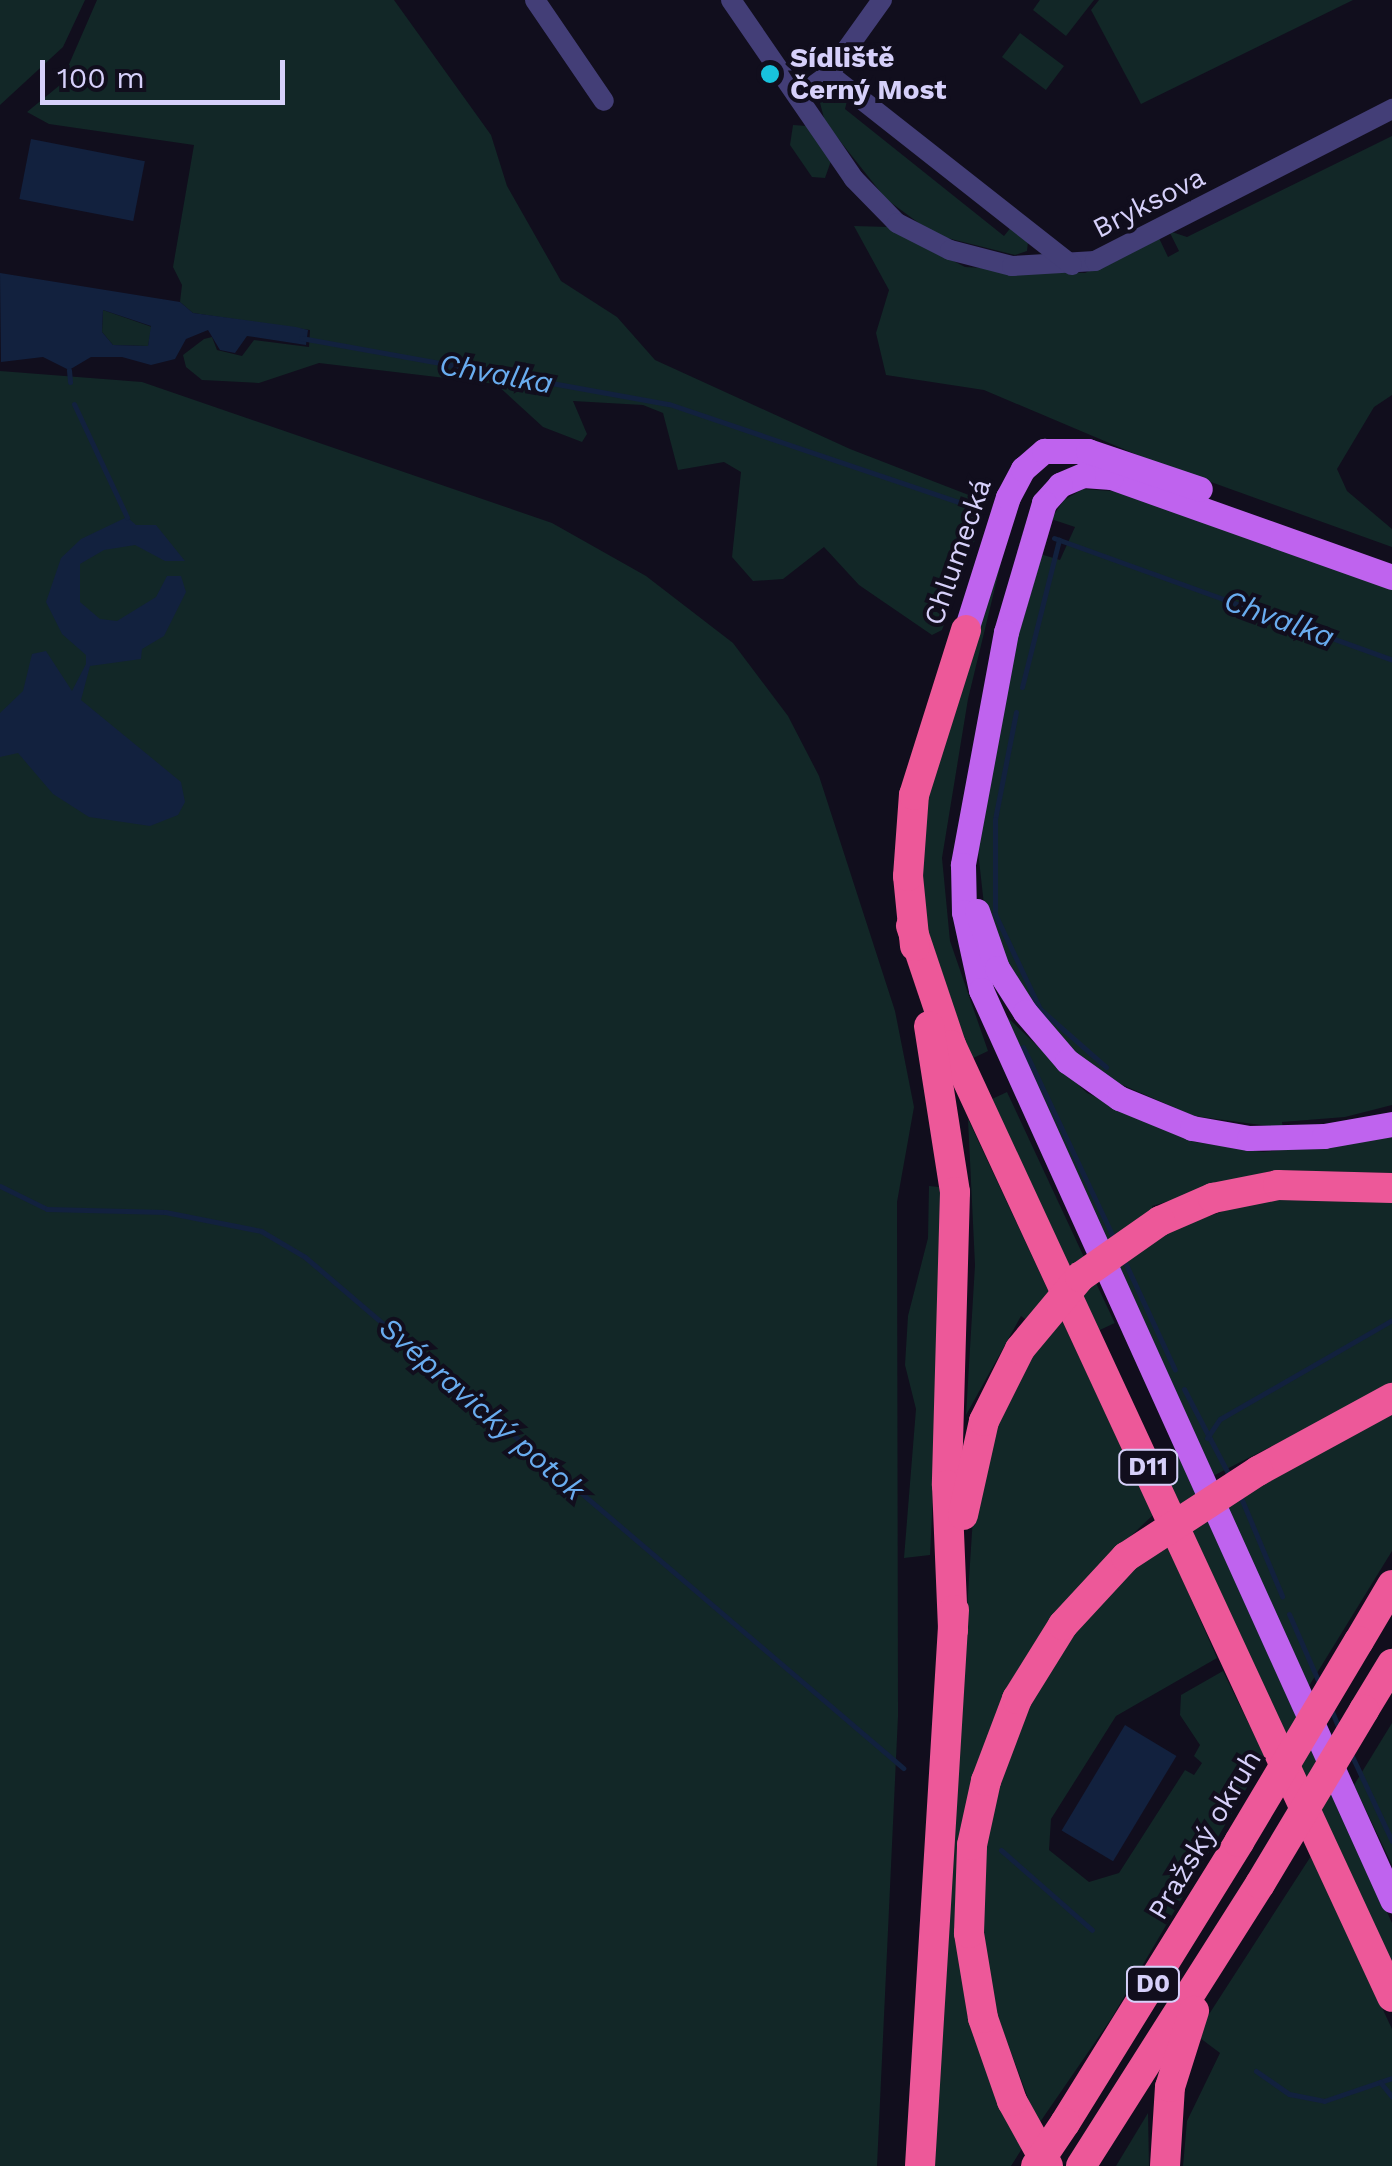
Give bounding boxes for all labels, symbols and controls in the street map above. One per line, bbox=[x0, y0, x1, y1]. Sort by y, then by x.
scale bar bbox=[45, 40, 290, 102]
place label: Sídliště Černý Most bbox=[790, 41, 947, 107]
text: 100 m bbox=[57, 60, 145, 95]
marker: Sídliště Černý Most bbox=[759, 63, 781, 85]
street label: Bryksova bbox=[1087, 160, 1211, 246]
water label: Chvalka bbox=[436, 346, 556, 402]
street label: Chlumecká bbox=[917, 475, 999, 629]
water label: Chvalka bbox=[1219, 582, 1339, 656]
water label: Svépravický potok bbox=[371, 1310, 593, 1508]
road number: D11 bbox=[1118, 1447, 1178, 1487]
street label: Pražský okruh bbox=[1141, 1744, 1269, 1926]
road number: D0 bbox=[1126, 1964, 1180, 2004]

